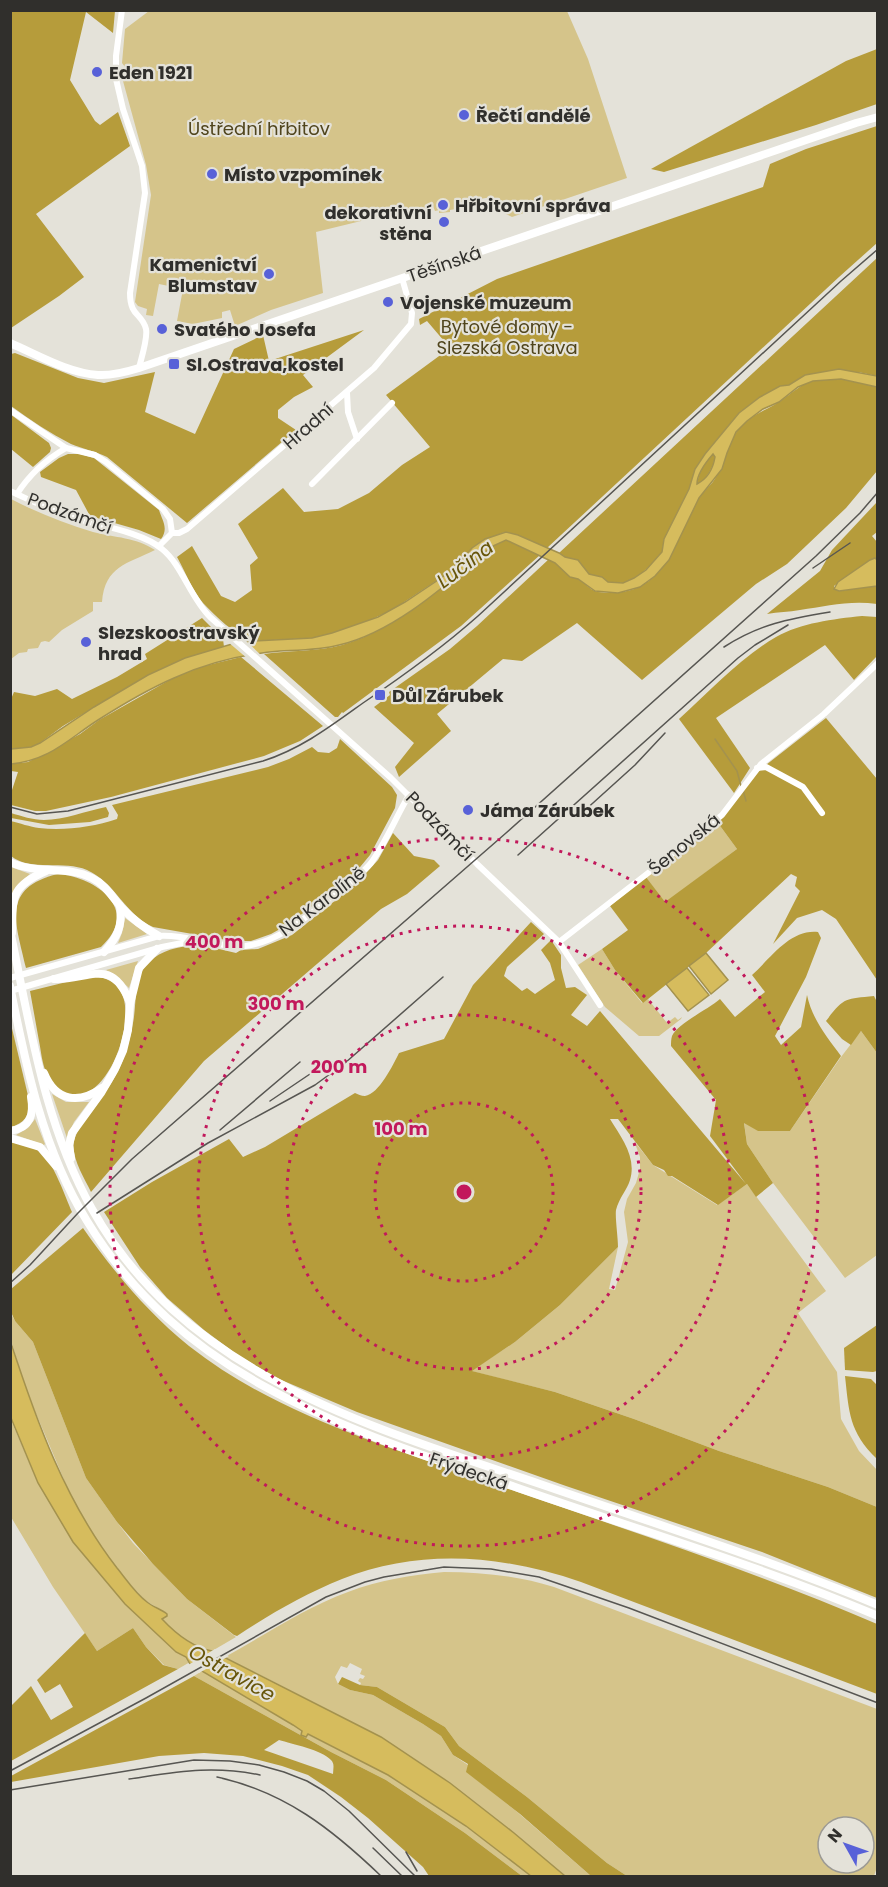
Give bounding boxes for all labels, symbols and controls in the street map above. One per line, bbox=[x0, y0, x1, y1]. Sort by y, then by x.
place label: Eden 1921 bbox=[109, 60, 193, 85]
marker: Eden 1921 bbox=[90, 65, 104, 79]
place label: Řečtí andělé bbox=[476, 103, 591, 128]
marker: Řečtí andělé bbox=[457, 108, 471, 122]
park label: Ústřední hřbitov bbox=[188, 116, 330, 141]
place label: Místo vzpomínek bbox=[224, 162, 383, 187]
marker: Místo vzpomínek bbox=[205, 167, 219, 181]
place label: Hřbitovní správa bbox=[455, 193, 611, 218]
marker: Hřbitovní správa bbox=[436, 198, 450, 212]
place label: dekorativní stěna bbox=[324, 200, 432, 246]
marker: dekorativní stěna bbox=[437, 215, 451, 229]
street label: Těšínská bbox=[403, 240, 485, 288]
place label: Kamenictví Blumstav bbox=[149, 252, 258, 298]
marker: Kamenictví Blumstav bbox=[262, 267, 276, 281]
place label: Vojenské muzeum bbox=[400, 290, 572, 315]
marker: Vojenské muzeum bbox=[381, 295, 395, 309]
park label: Bytové domy - Slezská Ostrava bbox=[436, 314, 578, 360]
place label: Svatého Josefa bbox=[174, 317, 316, 342]
marker: Svatého Josefa bbox=[155, 322, 169, 336]
place label: Sl.Ostrava,kostel bbox=[186, 352, 344, 377]
marker: Sl.Ostrava,kostel bbox=[167, 357, 181, 371]
street label: Hradní bbox=[277, 397, 339, 455]
street label: Podzámčí bbox=[24, 486, 116, 540]
water label: Lučina bbox=[431, 533, 499, 595]
place label: Slezskoostravský hrad bbox=[98, 620, 260, 666]
marker: Slezskoostravský hrad bbox=[79, 635, 93, 649]
place label: Důl Zárubek bbox=[392, 683, 504, 708]
marker: Důl Zárubek bbox=[373, 688, 387, 702]
street label: Podzámčí bbox=[400, 786, 480, 866]
place label: Jáma Zárubek bbox=[480, 798, 616, 823]
marker: Jáma Zárubek bbox=[461, 803, 475, 817]
street label: Šenovská bbox=[643, 807, 725, 881]
street label: Na Karolíně bbox=[274, 860, 370, 942]
text: 400 m bbox=[185, 929, 243, 954]
text: 300 m bbox=[247, 991, 305, 1016]
text: 200 m bbox=[311, 1054, 367, 1079]
text: 100 m bbox=[374, 1116, 428, 1141]
centre of rings bbox=[454, 1182, 474, 1202]
street label: Frýdecká bbox=[426, 1446, 512, 1496]
water label: Ostravice bbox=[184, 1638, 280, 1708]
north arrow bbox=[816, 1815, 876, 1875]
text: N bbox=[822, 1824, 848, 1848]

